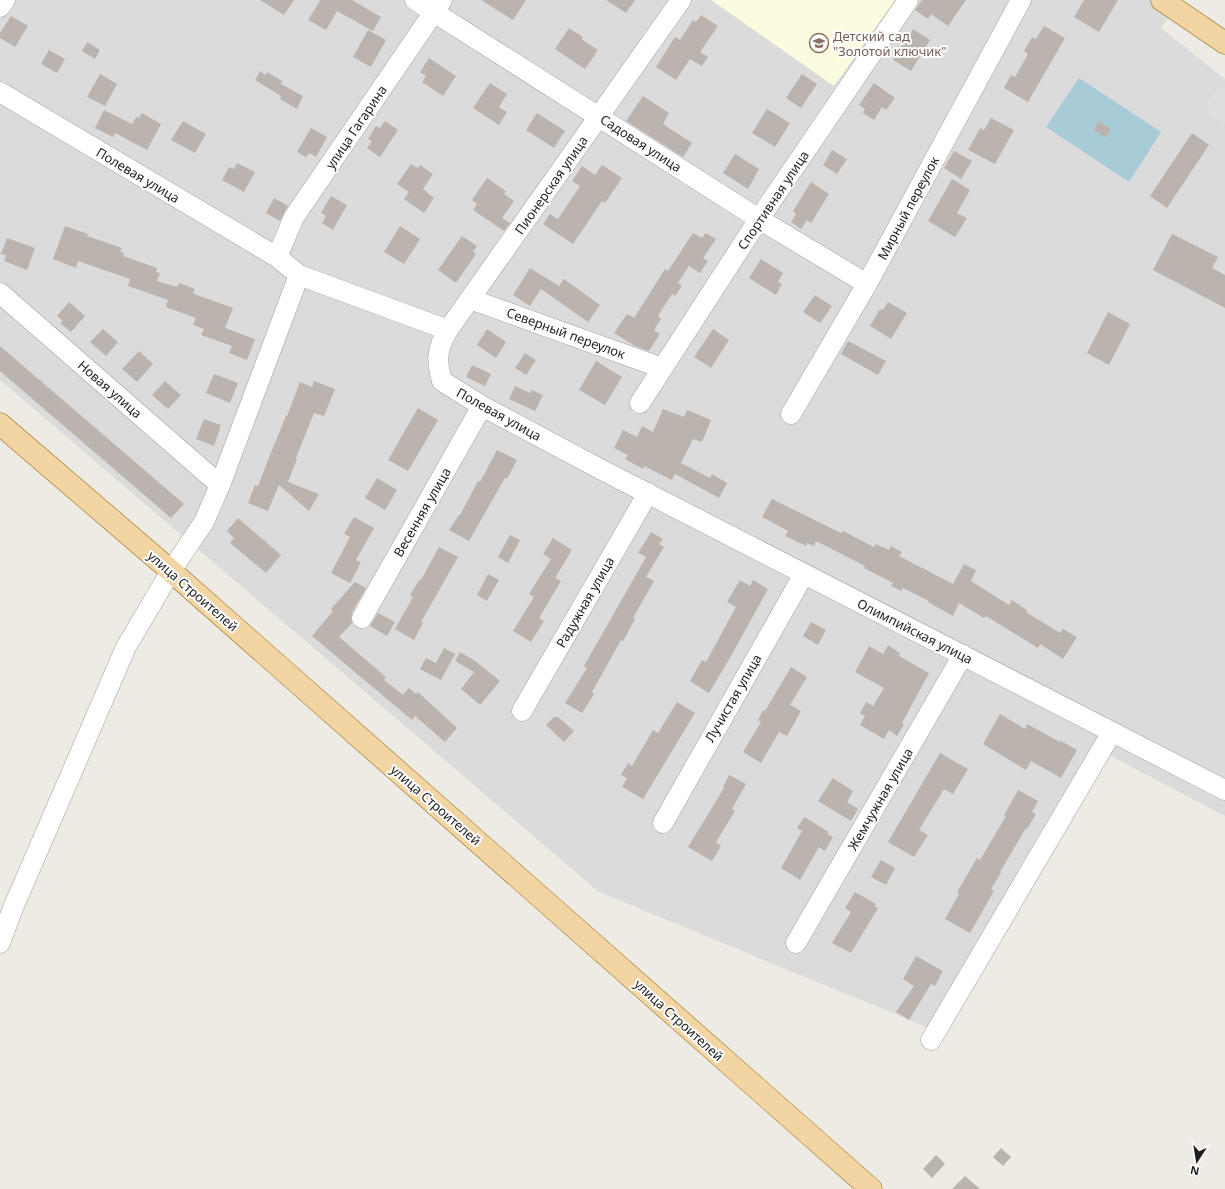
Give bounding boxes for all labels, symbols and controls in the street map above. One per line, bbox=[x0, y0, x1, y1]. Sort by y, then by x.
place label: Детский сад "Золотой ключик" bbox=[833, 27, 947, 60]
school or university icon: Детский сад "Золотой ключик" bbox=[808, 32, 830, 54]
street label: улица Гагарина bbox=[321, 81, 391, 173]
street label: Садовая улица bbox=[597, 110, 685, 176]
street label: Пионерская улица bbox=[510, 132, 592, 238]
street label: Полевая улица bbox=[93, 143, 183, 207]
street label: Спортивная улица bbox=[733, 147, 813, 253]
street label: Мирный переулок bbox=[873, 153, 943, 263]
street label: Северный переулок bbox=[504, 303, 628, 363]
street label: Новая улица bbox=[74, 356, 146, 422]
street label: Полевая улица bbox=[453, 383, 545, 445]
street label: Весенняя улица bbox=[389, 464, 455, 560]
street label: улица Строителей bbox=[144, 547, 242, 635]
street label: Радужная улица bbox=[552, 553, 618, 651]
street label: Олимпийская улица bbox=[854, 594, 976, 668]
street label: Лучистая улица bbox=[700, 651, 766, 745]
street label: Жемчужная улица bbox=[843, 744, 917, 854]
street label: улица Строителей bbox=[387, 761, 485, 849]
street label: улица Строителей bbox=[631, 975, 727, 1065]
north arrow bbox=[1177, 1141, 1217, 1181]
text: N bbox=[1189, 1163, 1201, 1180]

